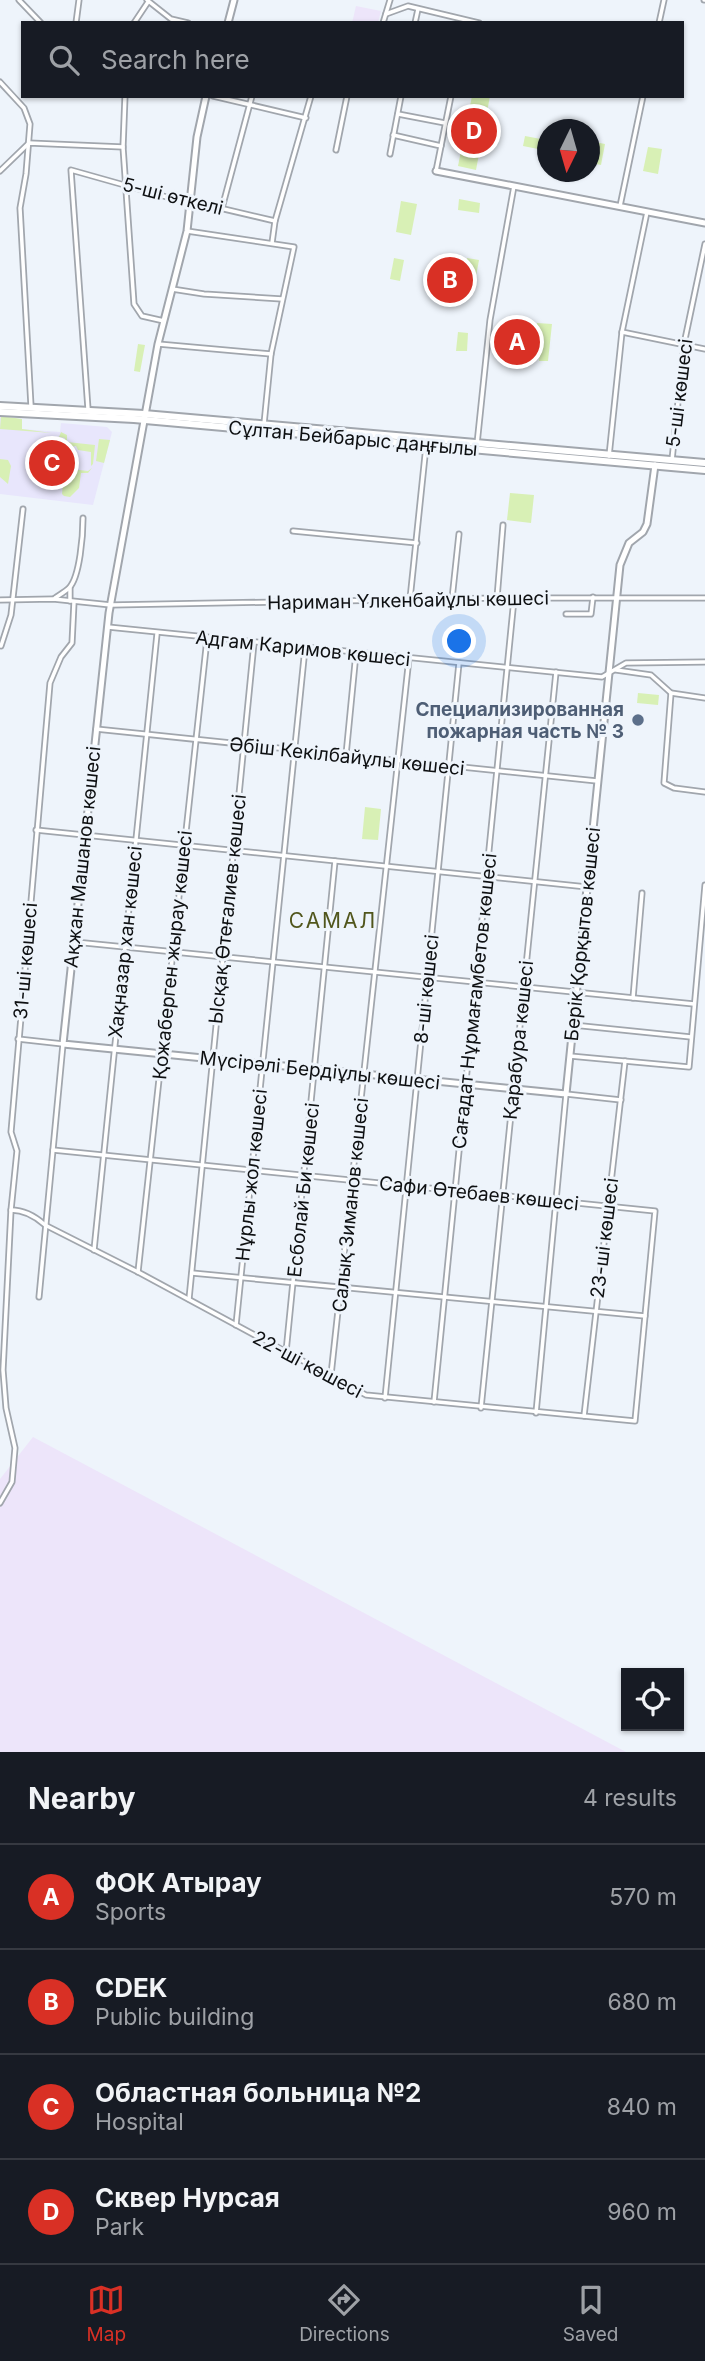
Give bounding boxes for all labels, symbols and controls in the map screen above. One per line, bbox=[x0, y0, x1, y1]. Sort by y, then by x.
search box bbox=[21, 21, 684, 98]
icon: search bbox=[45, 41, 83, 79]
text: Search here bbox=[101, 44, 250, 75]
pin: D bbox=[451, 105, 497, 157]
north arrow bbox=[537, 119, 600, 182]
street label: 5-ші өткелі bbox=[120, 173, 226, 220]
pin: B bbox=[427, 254, 473, 306]
pin: A bbox=[494, 316, 540, 368]
street label: 5-ші көшесі bbox=[661, 337, 698, 449]
street label: Сұлтан Бейбарыс даңғылы bbox=[227, 416, 479, 461]
pin: C bbox=[29, 437, 75, 489]
street label: Нариман Үлкенбайұлы көшесі bbox=[267, 587, 549, 614]
your location bbox=[442, 624, 476, 658]
street label: Адгам Каримов көшесі bbox=[194, 626, 411, 671]
place label: Специализированная пожарная часть № 3 bbox=[415, 698, 624, 743]
marker: Специализированная пожарная часть № 3 bbox=[630, 712, 646, 728]
street label: Әбіш Кекілбайұлы көшесі bbox=[228, 733, 466, 780]
street label: Ақжан Машанов көшесі bbox=[59, 745, 106, 969]
street label: Ысқақ Өтеғалиев көшесі bbox=[204, 793, 251, 1025]
street label: Берік Қорқытов көшесі bbox=[560, 826, 605, 1042]
street label: Қожаберген жырау көшесі bbox=[148, 829, 197, 1081]
street label: Хақназар хан көшесі bbox=[104, 845, 147, 1039]
street label: Сағадат Нұрмағамбетов көшесі bbox=[448, 852, 501, 1150]
street label: 31-ші көшесі bbox=[9, 902, 42, 1020]
district label: САМАЛ bbox=[289, 908, 377, 933]
street label: 8-шi көшесi bbox=[409, 933, 444, 1045]
street label: Қарабура көшесі bbox=[499, 959, 538, 1121]
street label: Мүсірәлі Бердіұлы көшесі bbox=[199, 1046, 441, 1095]
street label: Нұрлы жол көшесі bbox=[231, 1088, 272, 1262]
street label: Салық Зиманов көшесі bbox=[328, 1097, 373, 1314]
street label: Есболай Би көшесі bbox=[283, 1102, 324, 1278]
street label: Сафи Өтебаев көшесі bbox=[378, 1172, 580, 1215]
street label: 23-шi көшесi bbox=[586, 1177, 623, 1300]
street label: 22-ші көшесі bbox=[249, 1326, 367, 1403]
map controls bbox=[621, 1668, 684, 1731]
button: locate bbox=[621, 1668, 684, 1731]
text: Nearby bbox=[28, 1780, 136, 1816]
text: 4 results bbox=[583, 1784, 677, 1812]
text: ФОК Атырау bbox=[95, 1867, 262, 1898]
text: A bbox=[42, 1883, 60, 1911]
text: 570 m bbox=[609, 1883, 677, 1911]
text: Sports bbox=[95, 1898, 166, 1926]
text: CDEK bbox=[95, 1972, 168, 2003]
text: B bbox=[43, 1988, 59, 2016]
text: 680 m bbox=[607, 1988, 677, 2016]
text: Public building bbox=[95, 2003, 254, 2031]
text: Областная больница №2 bbox=[95, 2077, 421, 2108]
text: C bbox=[42, 2093, 60, 2121]
text: 840 m bbox=[607, 2093, 677, 2121]
text: Hospital bbox=[95, 2108, 184, 2136]
text: Сквер Нурсая bbox=[95, 2182, 280, 2213]
text: D bbox=[43, 2198, 59, 2226]
text: 960 m bbox=[607, 2198, 677, 2226]
text: Park bbox=[95, 2213, 144, 2241]
tab: Map bbox=[87, 2281, 126, 2346]
tab: Directions bbox=[299, 2281, 390, 2346]
tab: Saved bbox=[563, 2281, 618, 2346]

